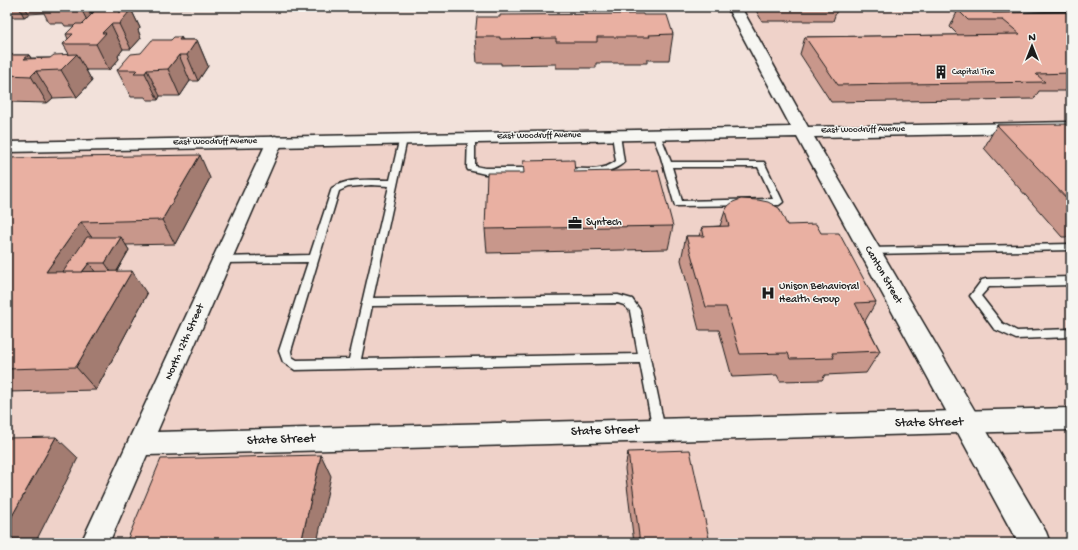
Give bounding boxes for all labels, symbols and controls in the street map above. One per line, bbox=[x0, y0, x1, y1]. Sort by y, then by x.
north arrow bbox=[1012, 26, 1052, 66]
text: N bbox=[1028, 32, 1036, 44]
building icon: Capital Tire bbox=[933, 64, 949, 80]
place label: Capital Tire bbox=[952, 67, 995, 78]
street label: East Woodruff Avenue bbox=[821, 124, 905, 136]
street label: East Woodruff Avenue bbox=[497, 130, 581, 142]
street label: East Woodruff Avenue bbox=[173, 136, 257, 148]
office icon: Syntech bbox=[567, 215, 583, 231]
place label: Syntech bbox=[586, 217, 622, 229]
street label: Canton Street bbox=[862, 244, 905, 307]
place label: Unison Behavioral Health Group bbox=[779, 281, 860, 306]
hospital icon: Unison Behavioral Health Group bbox=[760, 285, 776, 301]
street label: North 12th Street bbox=[163, 301, 208, 382]
street label: State Street bbox=[895, 415, 965, 431]
street label: State Street bbox=[571, 422, 641, 440]
street label: State Street bbox=[247, 431, 317, 449]

